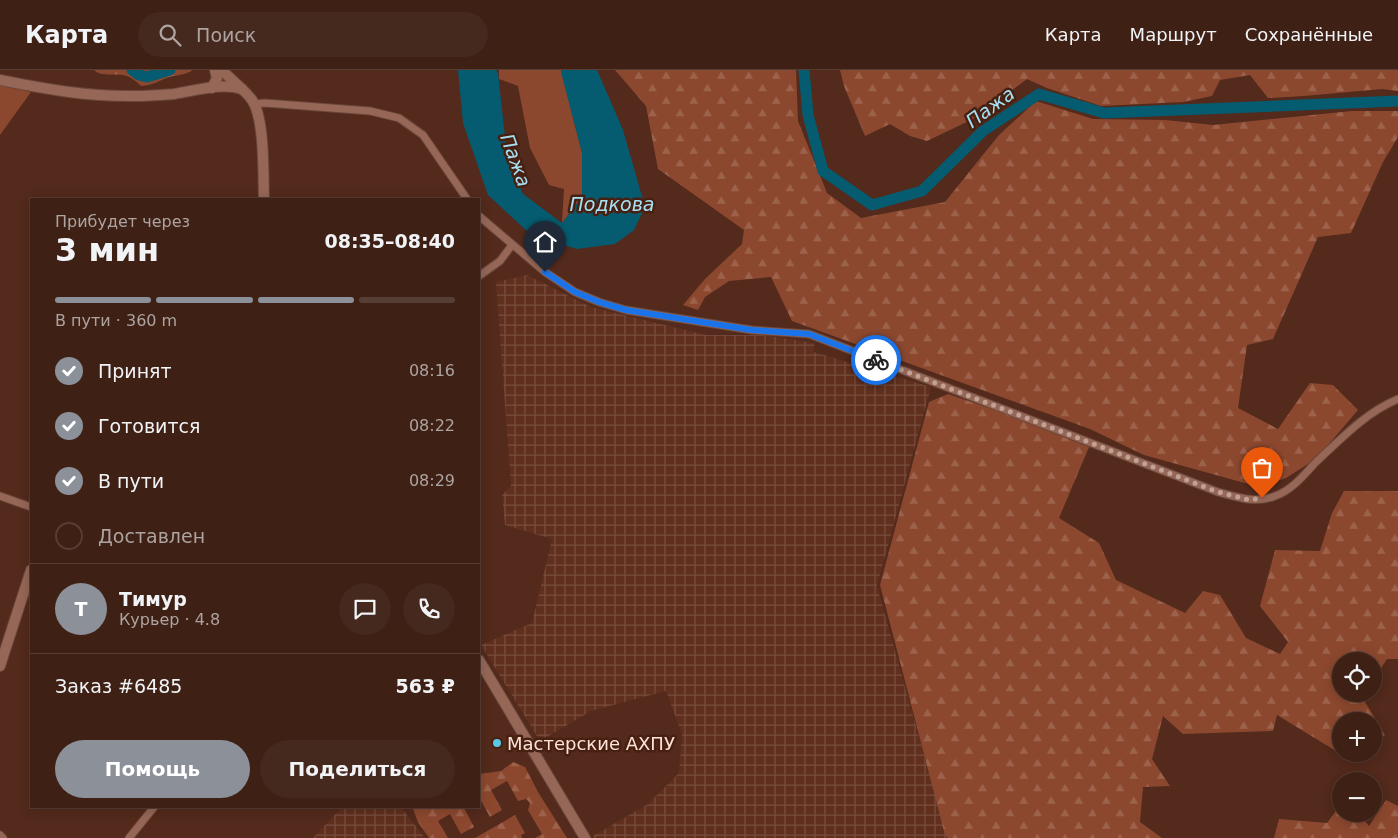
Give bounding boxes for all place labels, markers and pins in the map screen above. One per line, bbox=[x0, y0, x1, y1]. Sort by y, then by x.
pin bbox=[524, 221, 566, 272]
pin bbox=[1241, 447, 1283, 498]
place label: Мастерские АХПУ bbox=[507, 733, 675, 754]
marker: Мастерские АХПУ bbox=[491, 737, 503, 749]

